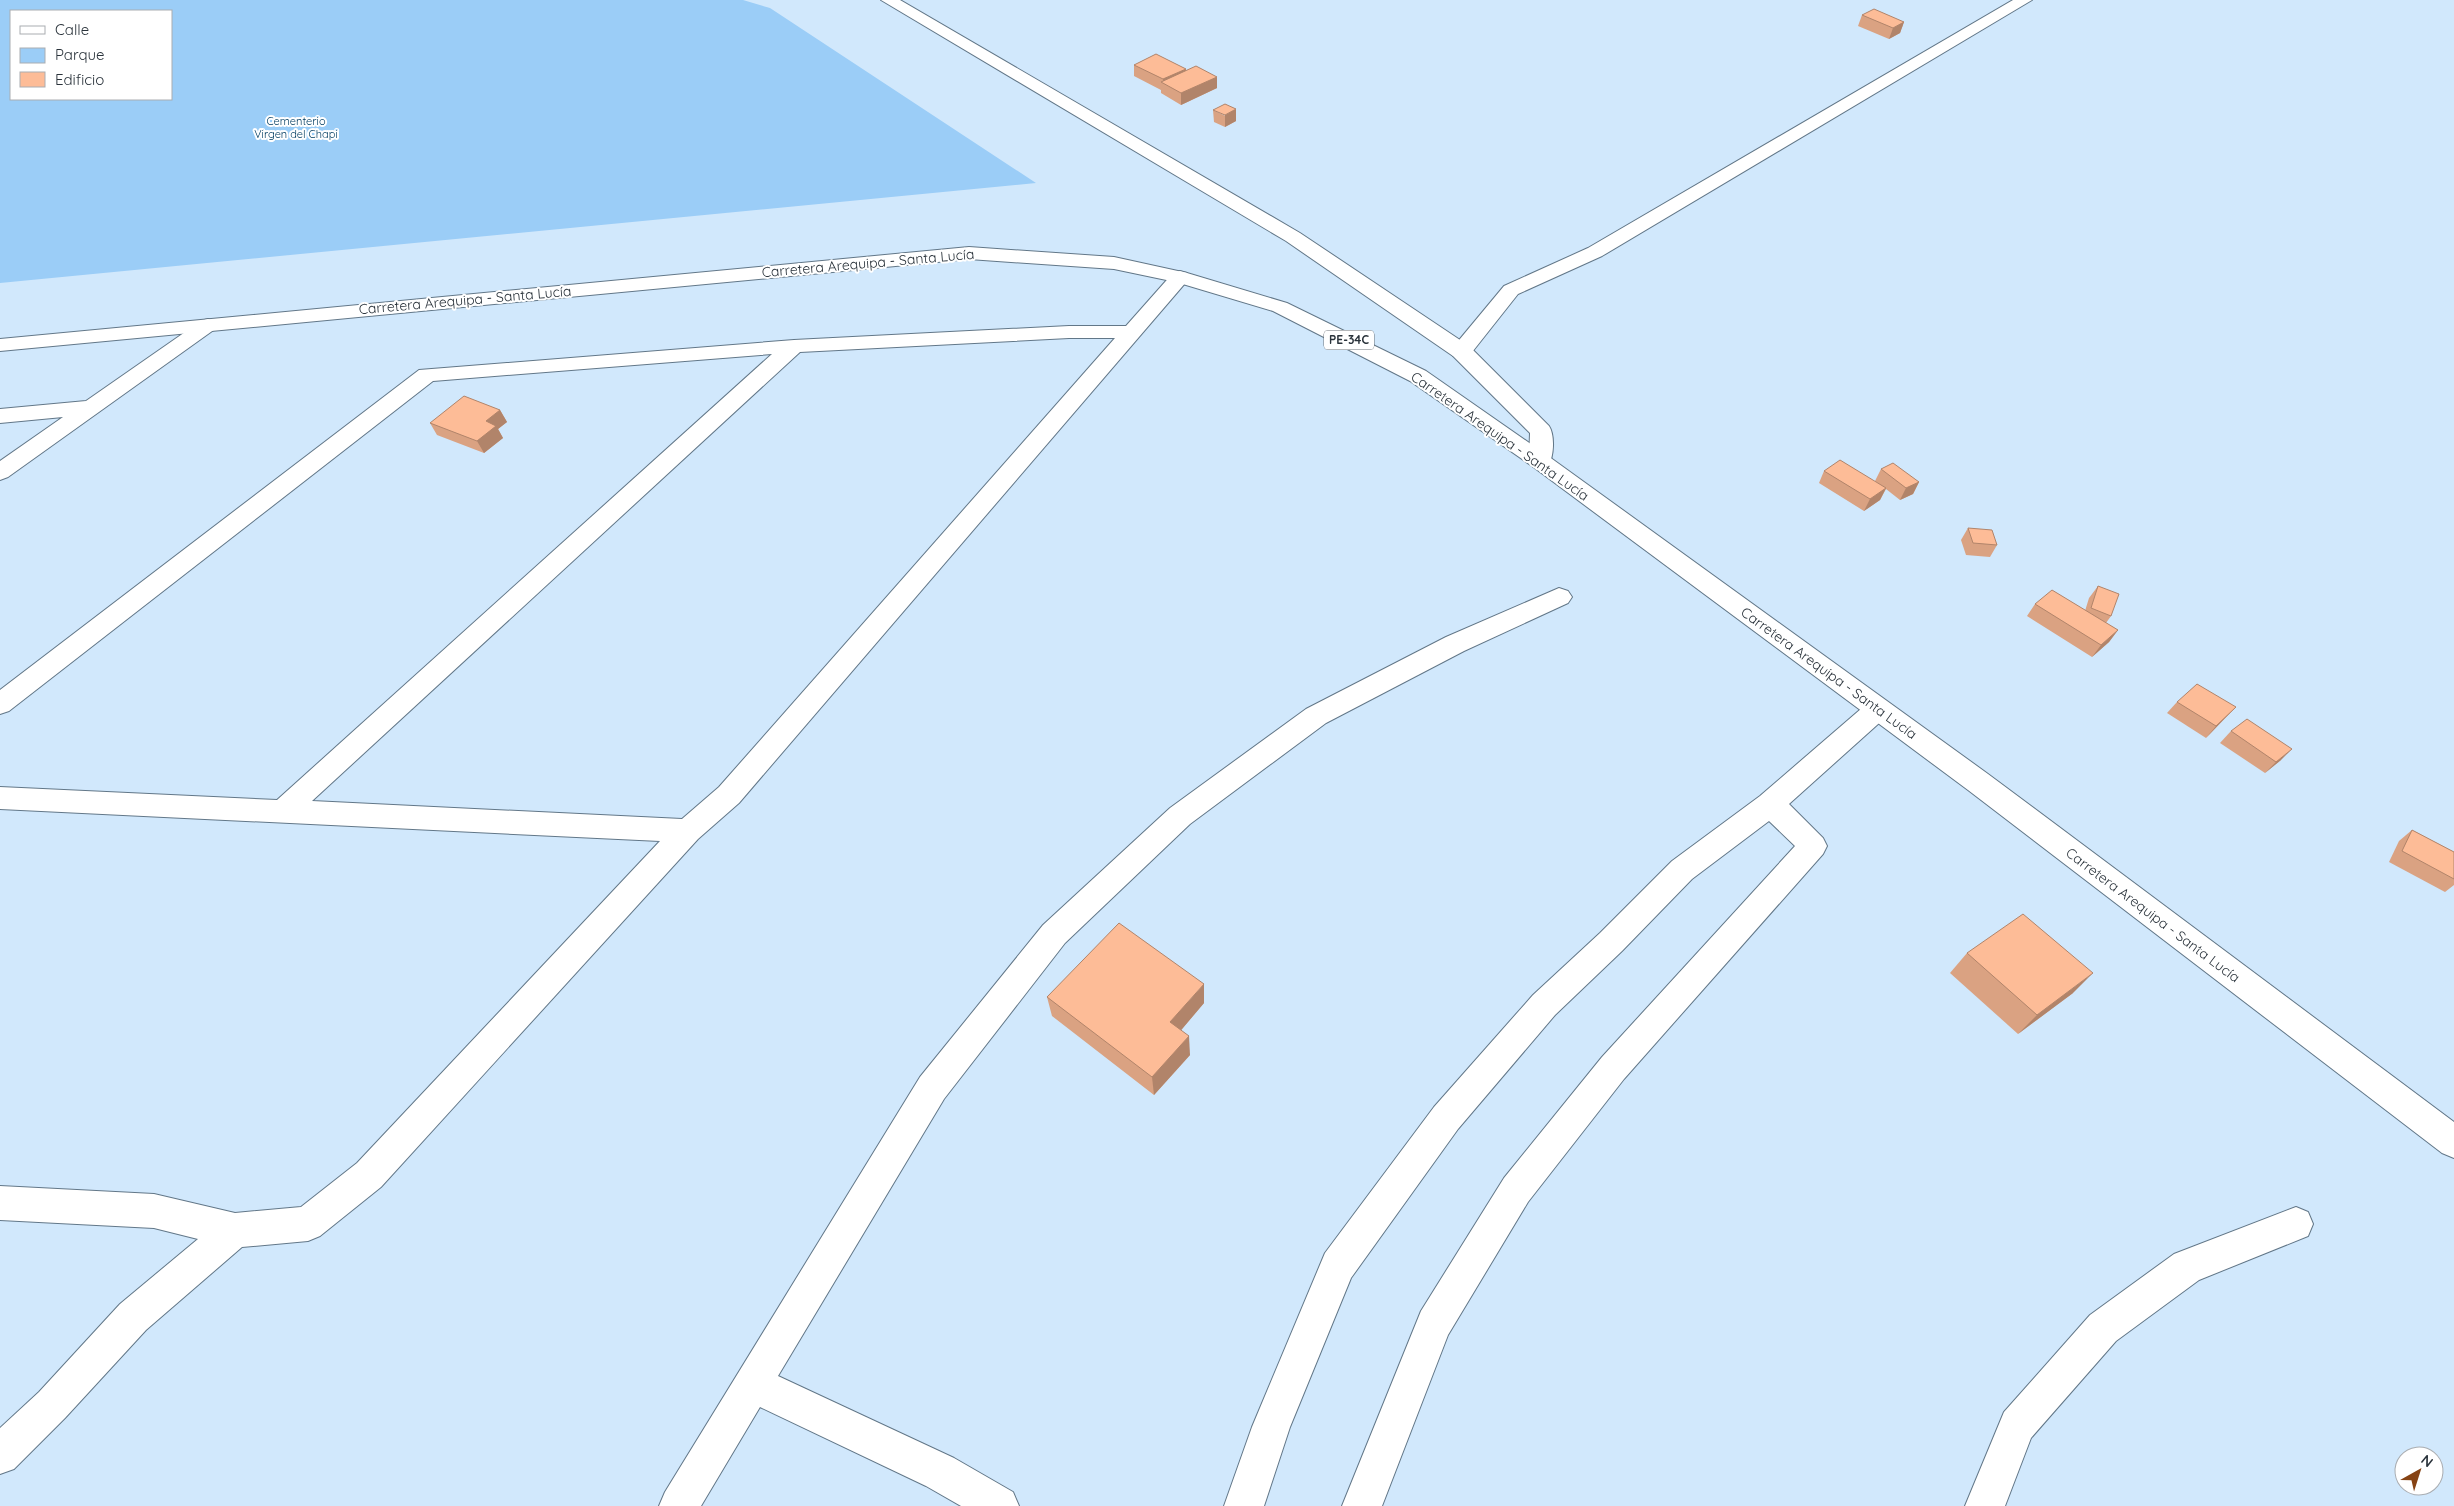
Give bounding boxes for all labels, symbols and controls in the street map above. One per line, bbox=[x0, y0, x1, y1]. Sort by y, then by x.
legend bbox=[10, 10, 172, 100]
text: Calle bbox=[55, 20, 89, 39]
text: Parque bbox=[55, 45, 105, 64]
text: Edificio bbox=[55, 70, 104, 89]
park label: Cementerio Virgen del Chapi bbox=[254, 114, 338, 141]
street label: Carretera Arequipa - Santa Lucía bbox=[761, 245, 975, 281]
street label: Carretera Arequipa - Santa Lucía bbox=[358, 282, 572, 318]
road number: PE-34C bbox=[1324, 330, 1374, 350]
street label: Carretera Arequipa - Santa Lucía bbox=[1407, 367, 1593, 505]
street label: Carretera Arequipa - Santa Lucía bbox=[1737, 603, 1921, 743]
street label: Carretera Arequipa - Santa Lucía bbox=[2062, 844, 2244, 986]
north arrow bbox=[2394, 1446, 2444, 1496]
text: N bbox=[2418, 1451, 2437, 1471]

